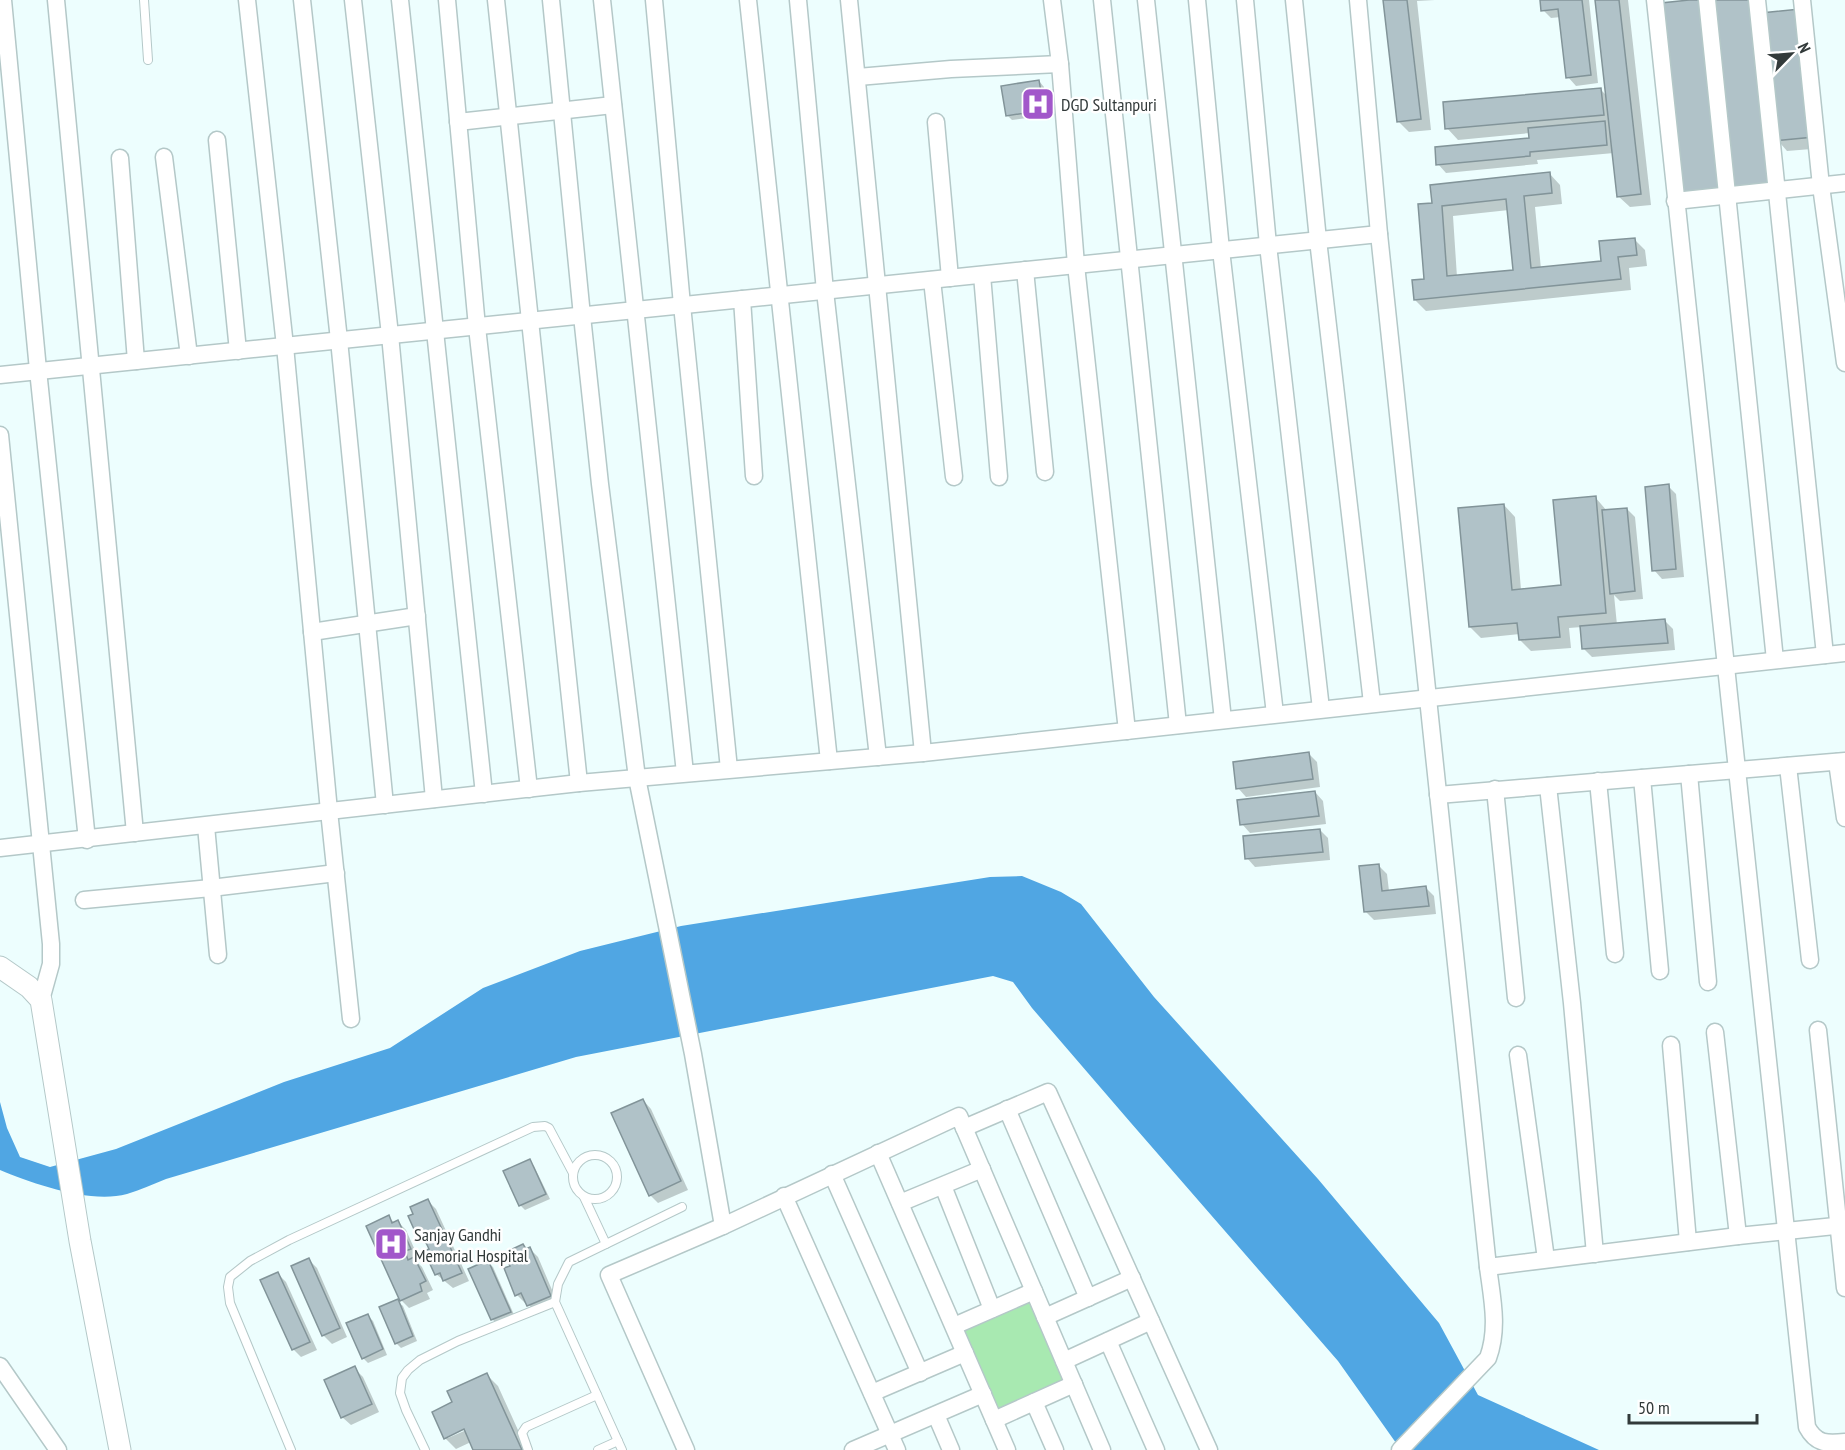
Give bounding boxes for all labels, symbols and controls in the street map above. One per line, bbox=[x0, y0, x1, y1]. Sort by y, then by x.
north arrow bbox=[1761, 24, 1821, 84]
text: N bbox=[1794, 40, 1815, 56]
hospital icon: DGD Sultanpuri bbox=[1020, 86, 1056, 122]
place label: DGD Sultanpuri bbox=[1061, 93, 1157, 116]
place label: Sanjay Gandhi Memorial Hospital bbox=[414, 1223, 529, 1267]
hospital icon: Sanjay Gandhi Memorial Hospital bbox=[373, 1226, 409, 1262]
scale bar bbox=[1629, 1387, 1756, 1425]
text: 50 m bbox=[1638, 1396, 1670, 1419]

